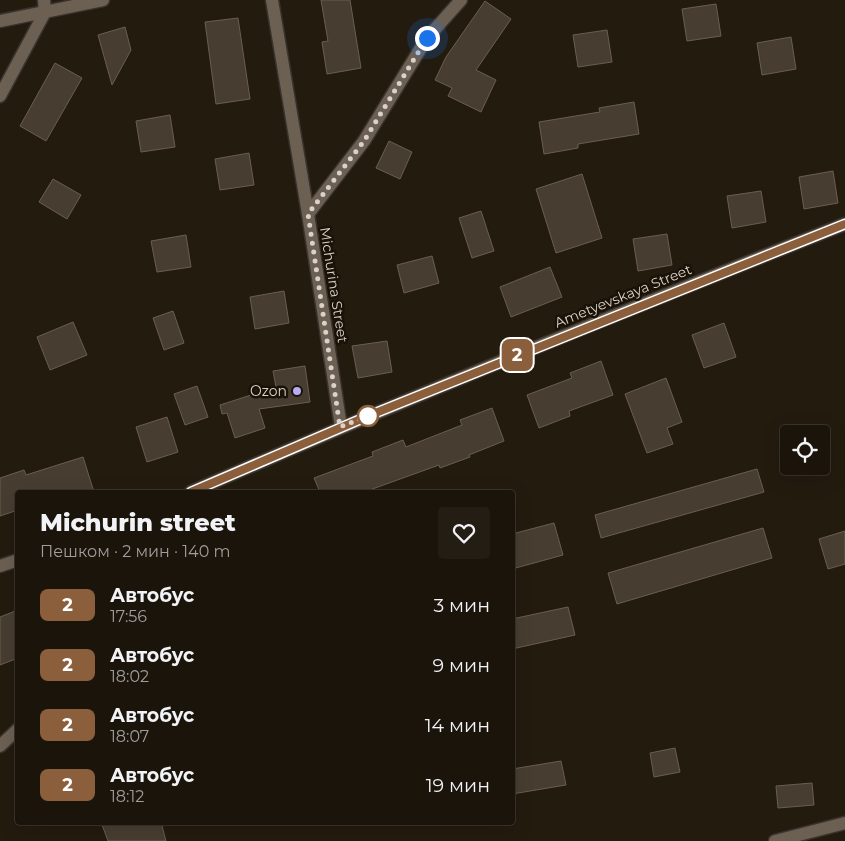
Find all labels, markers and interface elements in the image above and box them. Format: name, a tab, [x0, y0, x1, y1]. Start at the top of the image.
your location	[415, 26, 440, 51]
street label: Michurina Street	[316, 226, 352, 344]
street label: Ametyevskaya Street	[552, 260, 695, 332]
line badge: 2	[501, 339, 533, 371]
text: 2	[512, 344, 522, 366]
place label: Ozon	[250, 382, 287, 400]
marker: Ozon	[291, 385, 303, 397]
unlabelled marker	[357, 405, 379, 427]
map controls	[780, 425, 830, 475]
button: locate	[780, 425, 830, 475]
button: heart	[438, 507, 490, 559]
text: Michurin street	[40, 508, 236, 537]
text: Пешком · 2 мин · 140 m	[40, 542, 230, 561]
text: Автобус	[110, 584, 194, 607]
text: 2	[62, 594, 73, 616]
text: 3 мин	[433, 594, 490, 617]
text: 17:56	[110, 607, 147, 626]
text: Автобус	[110, 644, 194, 667]
text: 2	[62, 654, 73, 676]
text: 9 мин	[433, 654, 490, 677]
text: 18:02	[110, 667, 149, 686]
text: Автобус	[110, 704, 194, 727]
text: 2	[62, 714, 73, 736]
text: 14 мин	[425, 714, 490, 737]
text: 18:07	[110, 727, 149, 746]
text: Автобус	[110, 764, 194, 787]
text: 2	[62, 774, 73, 796]
text: 19 мин	[426, 774, 490, 797]
text: 18:12	[110, 787, 144, 806]

